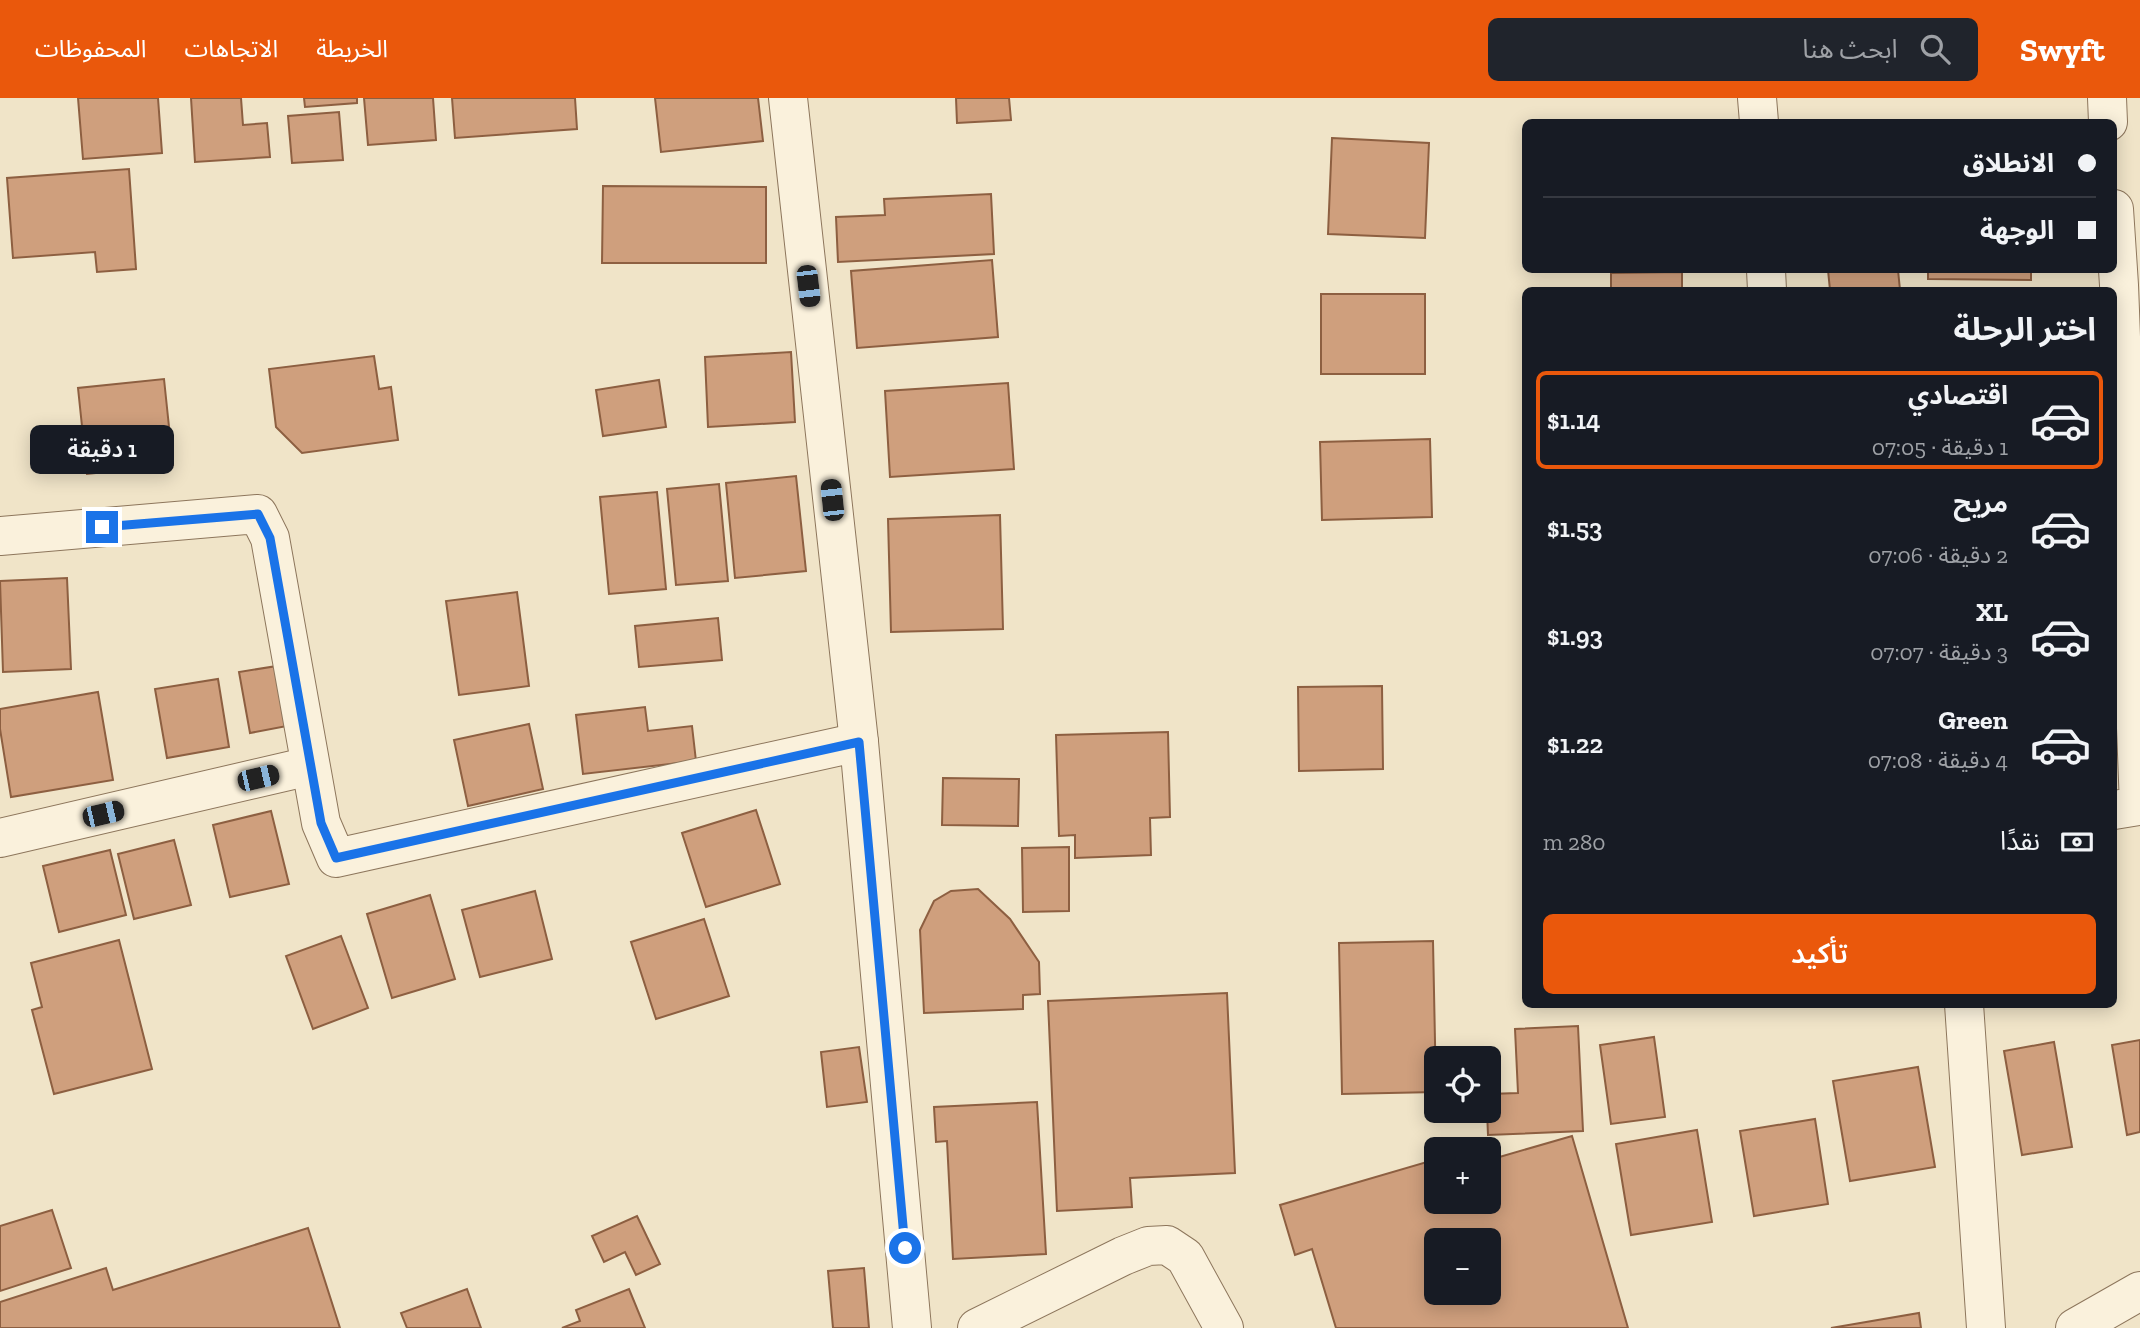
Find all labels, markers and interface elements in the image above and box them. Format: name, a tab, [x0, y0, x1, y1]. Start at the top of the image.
search box	[1488, 18, 1978, 81]
icon: search	[1916, 30, 1954, 68]
text: Swyft	[2020, 30, 2105, 69]
text: ابحث هنا	[1802, 33, 1898, 65]
text: المحفوظات	[35, 34, 146, 63]
text: الاتجاهات	[184, 34, 278, 63]
text: الخريطة	[316, 34, 388, 63]
text: الانطلاق	[1963, 147, 2054, 179]
text: الوجهة	[1980, 214, 2054, 246]
car	[796, 264, 821, 308]
text: اختر الرحلة	[1953, 310, 2096, 348]
text: اقتصادي	[1908, 379, 2008, 411]
icon: car	[2029, 389, 2092, 452]
text: $1.14	[1547, 404, 1600, 436]
callout: 1 دقيقة	[30, 426, 174, 474]
text: 1 دقيقة · 07:05	[1872, 433, 2008, 461]
text: 1 دقيقة	[67, 435, 137, 463]
car	[820, 478, 845, 522]
text: مريح	[1953, 487, 2008, 519]
icon: car	[2029, 497, 2092, 560]
route end	[86, 511, 118, 543]
text: $1.53	[1547, 512, 1603, 544]
text: 2 دقيقة · 07:06	[1868, 541, 2008, 569]
text: XL	[1976, 596, 2008, 628]
icon: car	[2029, 605, 2092, 668]
text: $1.93	[1547, 620, 1603, 652]
text: 3 دقيقة · 07:07	[1870, 638, 2008, 666]
text: Green	[1938, 704, 2008, 736]
icon: car	[2029, 713, 2092, 776]
text: $1.22	[1547, 728, 1603, 760]
text: 4 دقيقة · 07:08	[1868, 746, 2008, 774]
car	[236, 763, 281, 793]
car	[81, 799, 126, 829]
icon: cash	[2058, 823, 2096, 861]
text: نقدًا	[2000, 825, 2040, 857]
text: 280 m	[1543, 828, 1606, 856]
button: تأكيد	[1543, 914, 2096, 994]
map controls	[1424, 1046, 1501, 1305]
button: locate	[1424, 1046, 1501, 1123]
button: +	[1424, 1137, 1501, 1214]
button: −	[1424, 1228, 1501, 1305]
route start	[889, 1232, 921, 1264]

